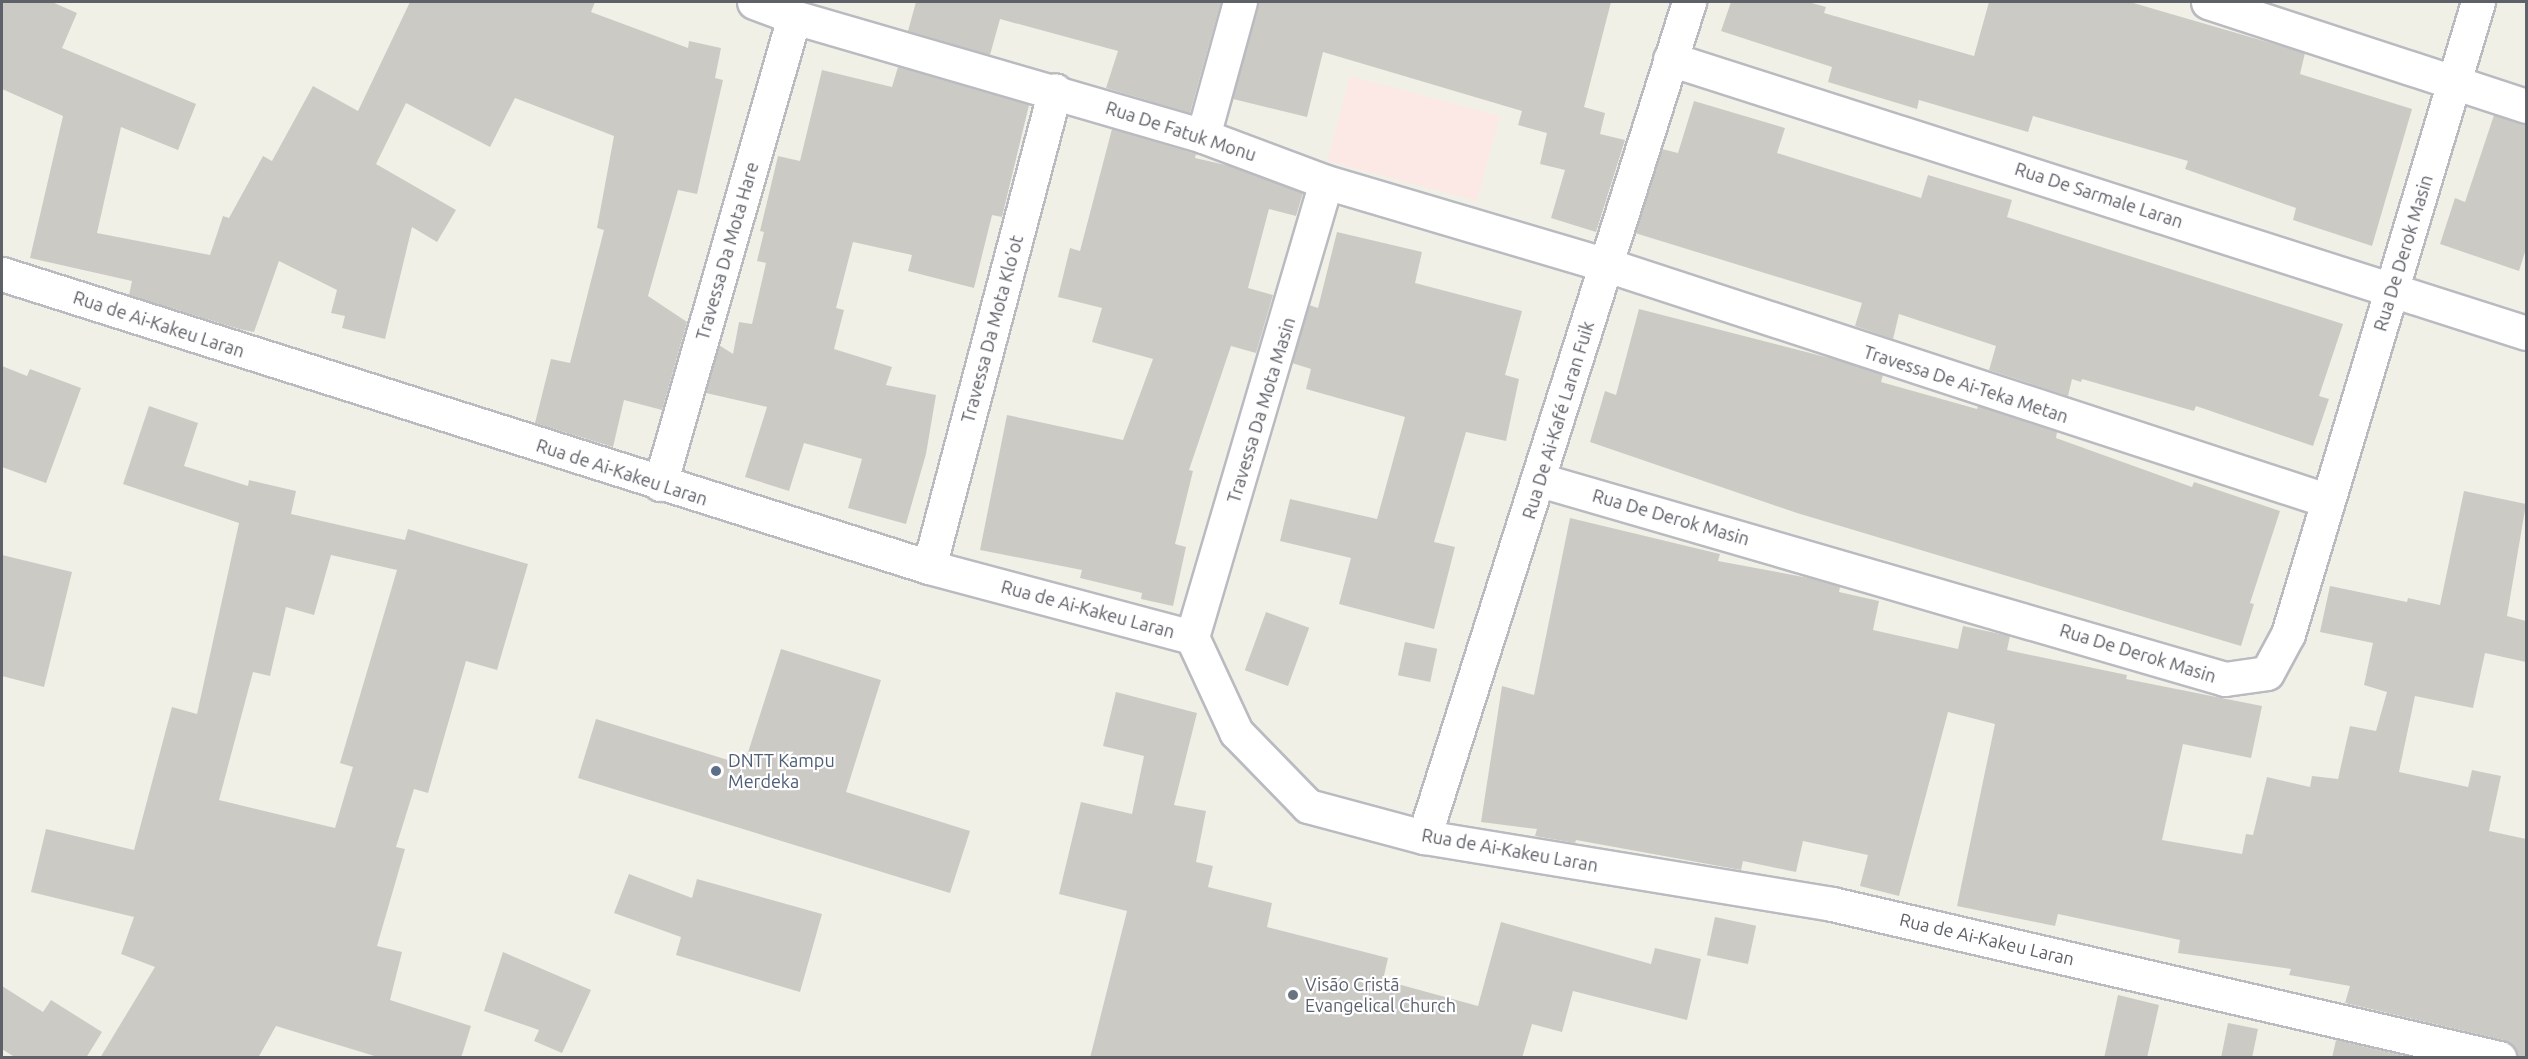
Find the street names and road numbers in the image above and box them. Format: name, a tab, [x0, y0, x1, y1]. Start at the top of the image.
street label: Rua De Fatuk Monu	[1103, 96, 1259, 166]
street label: Rua De Sarmale Laran	[2012, 158, 2186, 232]
street label: Travessa Da Mota Hare	[691, 159, 763, 343]
street label: Rua De Derok Masin	[2369, 172, 2437, 334]
street label: Travessa Da Mota Klo’ot	[957, 233, 1027, 425]
street label: Rua de Ai-Kakeu Laran	[71, 286, 247, 362]
street label: Travessa Da Mota Masin	[1222, 314, 1300, 506]
street label: Rua De Ai-Kafé Laran Fuik	[1518, 318, 1598, 522]
street label: Travessa De Ai-Teka Metan	[1861, 341, 2071, 427]
street label: Rua de Ai-Kakeu Laran	[534, 434, 710, 510]
street label: Rua De Derok Masin	[1590, 484, 1752, 550]
street label: Rua de Ai-Kakeu Laran	[999, 575, 1177, 643]
street label: Rua De Derok Masin	[2057, 619, 2219, 687]
street label: Rua de Ai-Kakeu Laran	[1420, 824, 1600, 876]
street label: Rua de Ai-Kakeu Laran	[1897, 908, 2077, 970]

